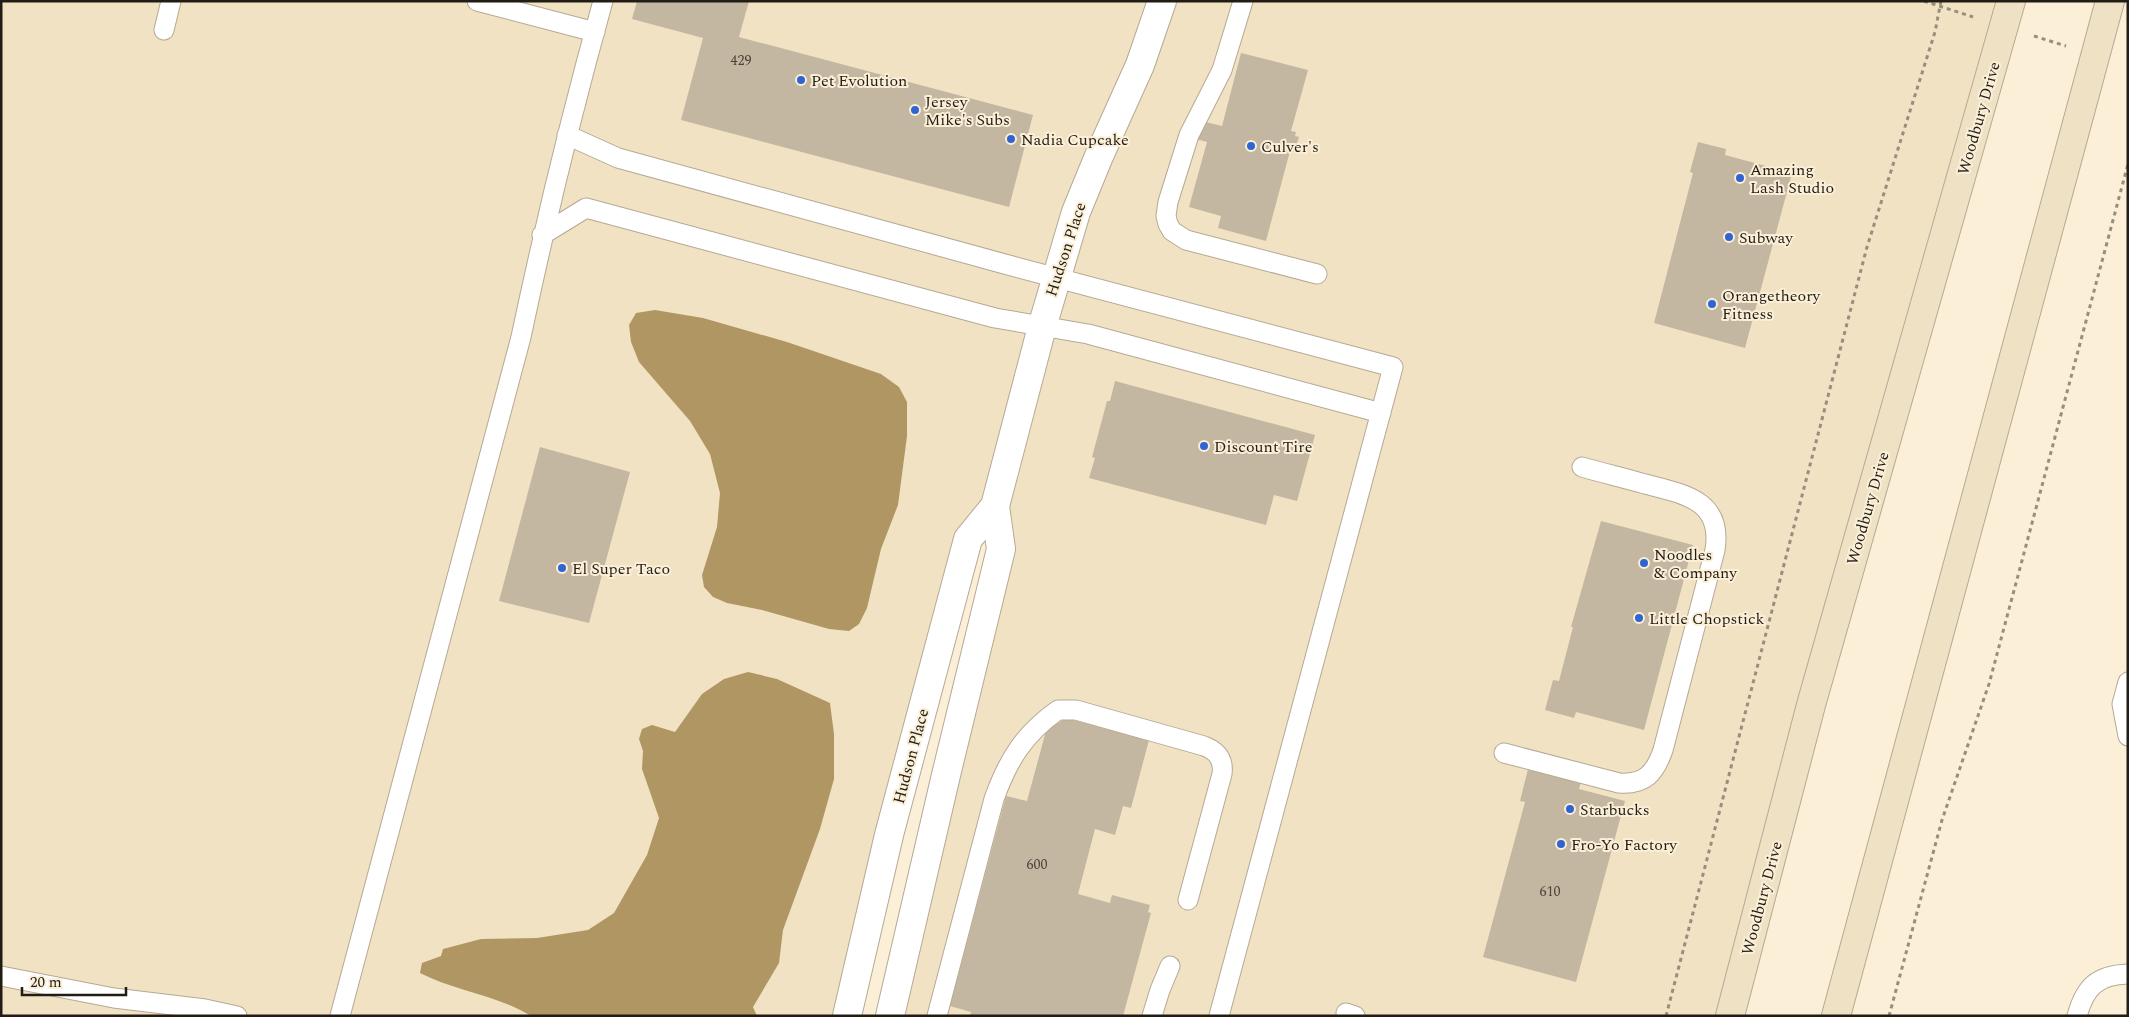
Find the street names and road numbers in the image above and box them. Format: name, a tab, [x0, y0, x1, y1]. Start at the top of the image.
street label: Woodbury Drive	[1951, 59, 2007, 178]
street label: Hudson Place	[1039, 199, 1092, 300]
street label: Woodbury Drive	[1840, 449, 1896, 568]
street label: Hudson Place	[887, 706, 935, 807]
street label: Woodbury Drive	[1735, 839, 1789, 958]

